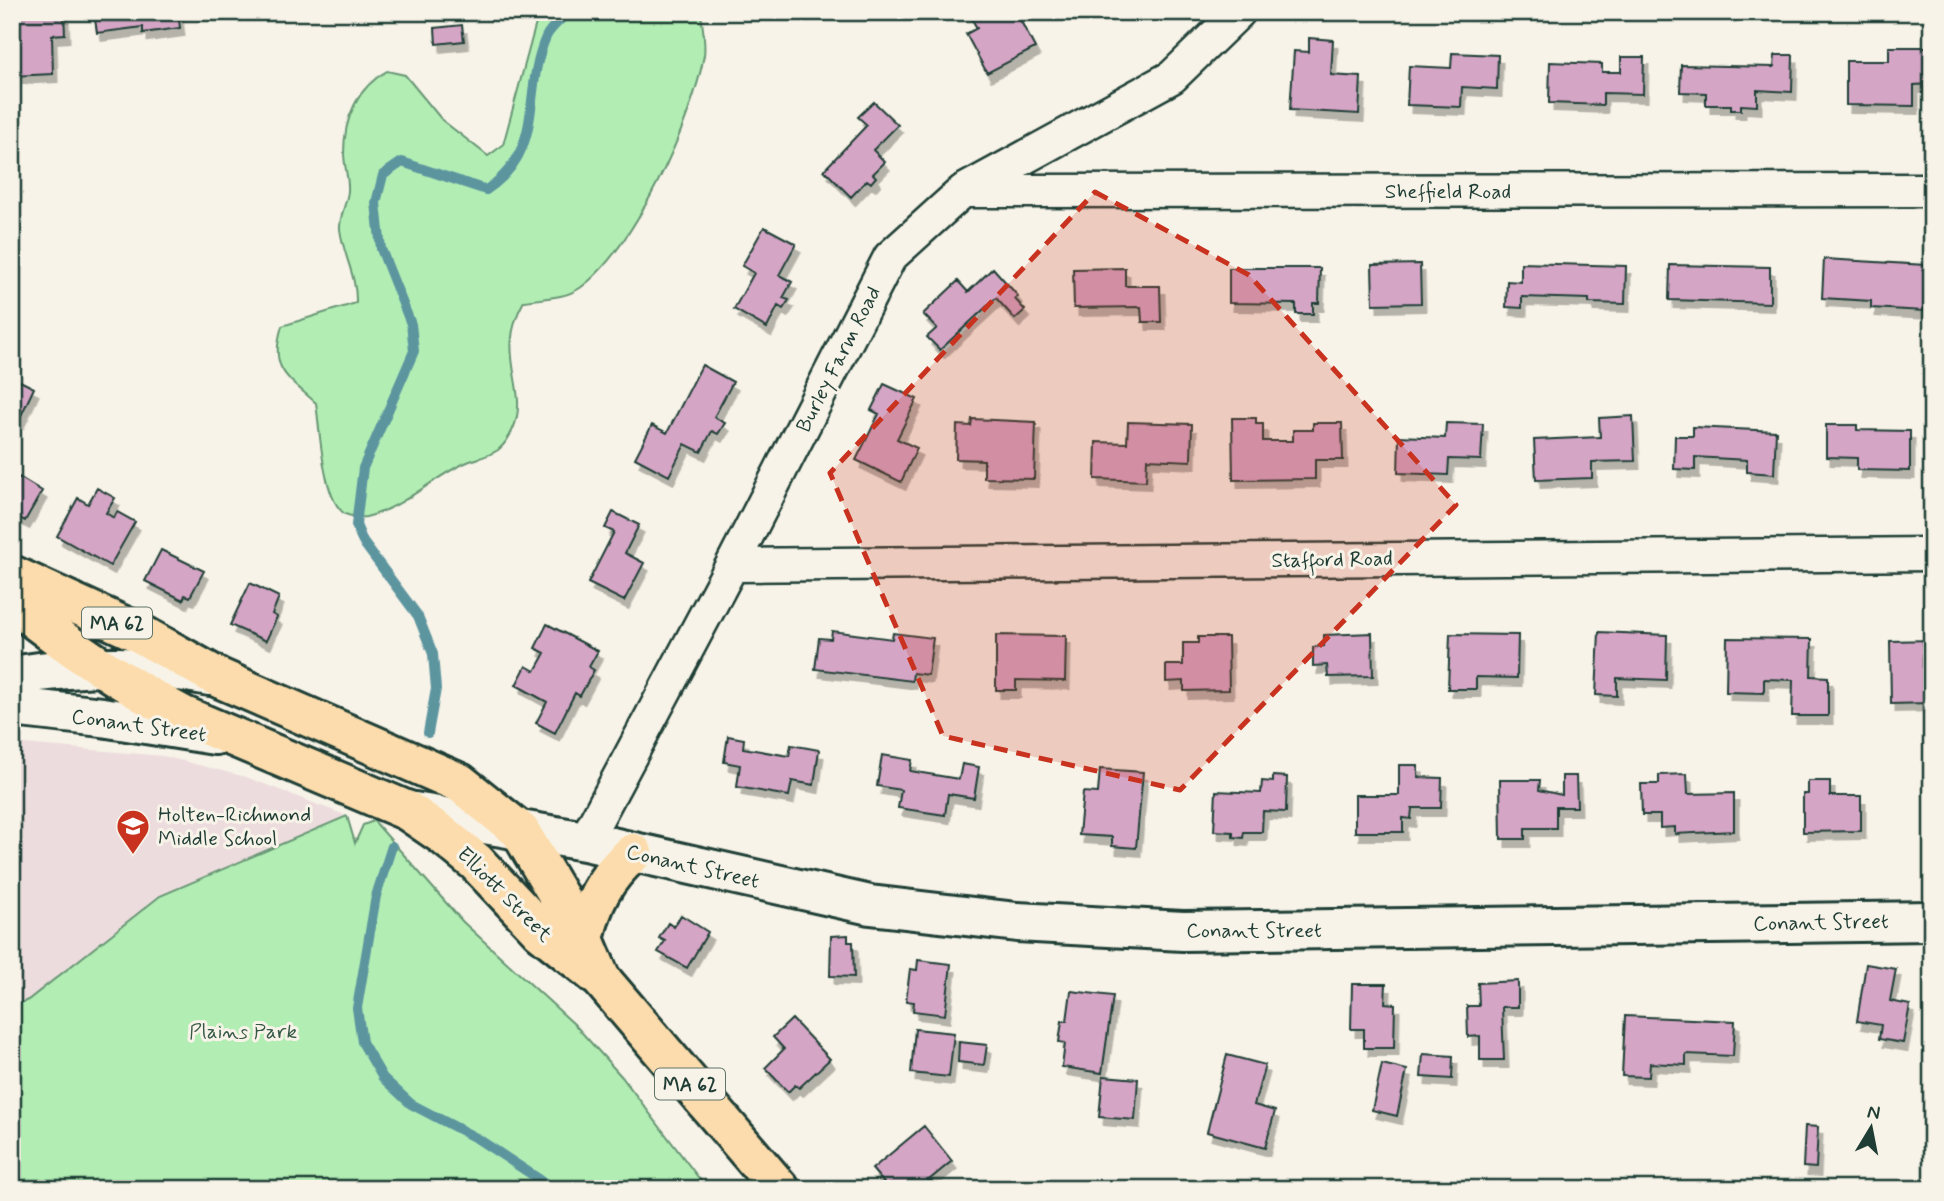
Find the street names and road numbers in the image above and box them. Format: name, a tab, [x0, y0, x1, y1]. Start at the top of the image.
street label: Sheffield Road	[1385, 178, 1511, 206]
street label: Burley Farm Road	[790, 282, 888, 437]
street label: Stafford Road	[1271, 545, 1393, 577]
road number: MA 62	[82, 608, 152, 638]
street label: Conant Street	[70, 703, 208, 749]
street label: Conant Street	[624, 838, 762, 896]
street label: Elliott Street	[450, 841, 559, 949]
street label: Conant Street	[1753, 908, 1889, 938]
street label: Conant Street	[1186, 917, 1322, 945]
road number: MA 62	[655, 1068, 725, 1100]

